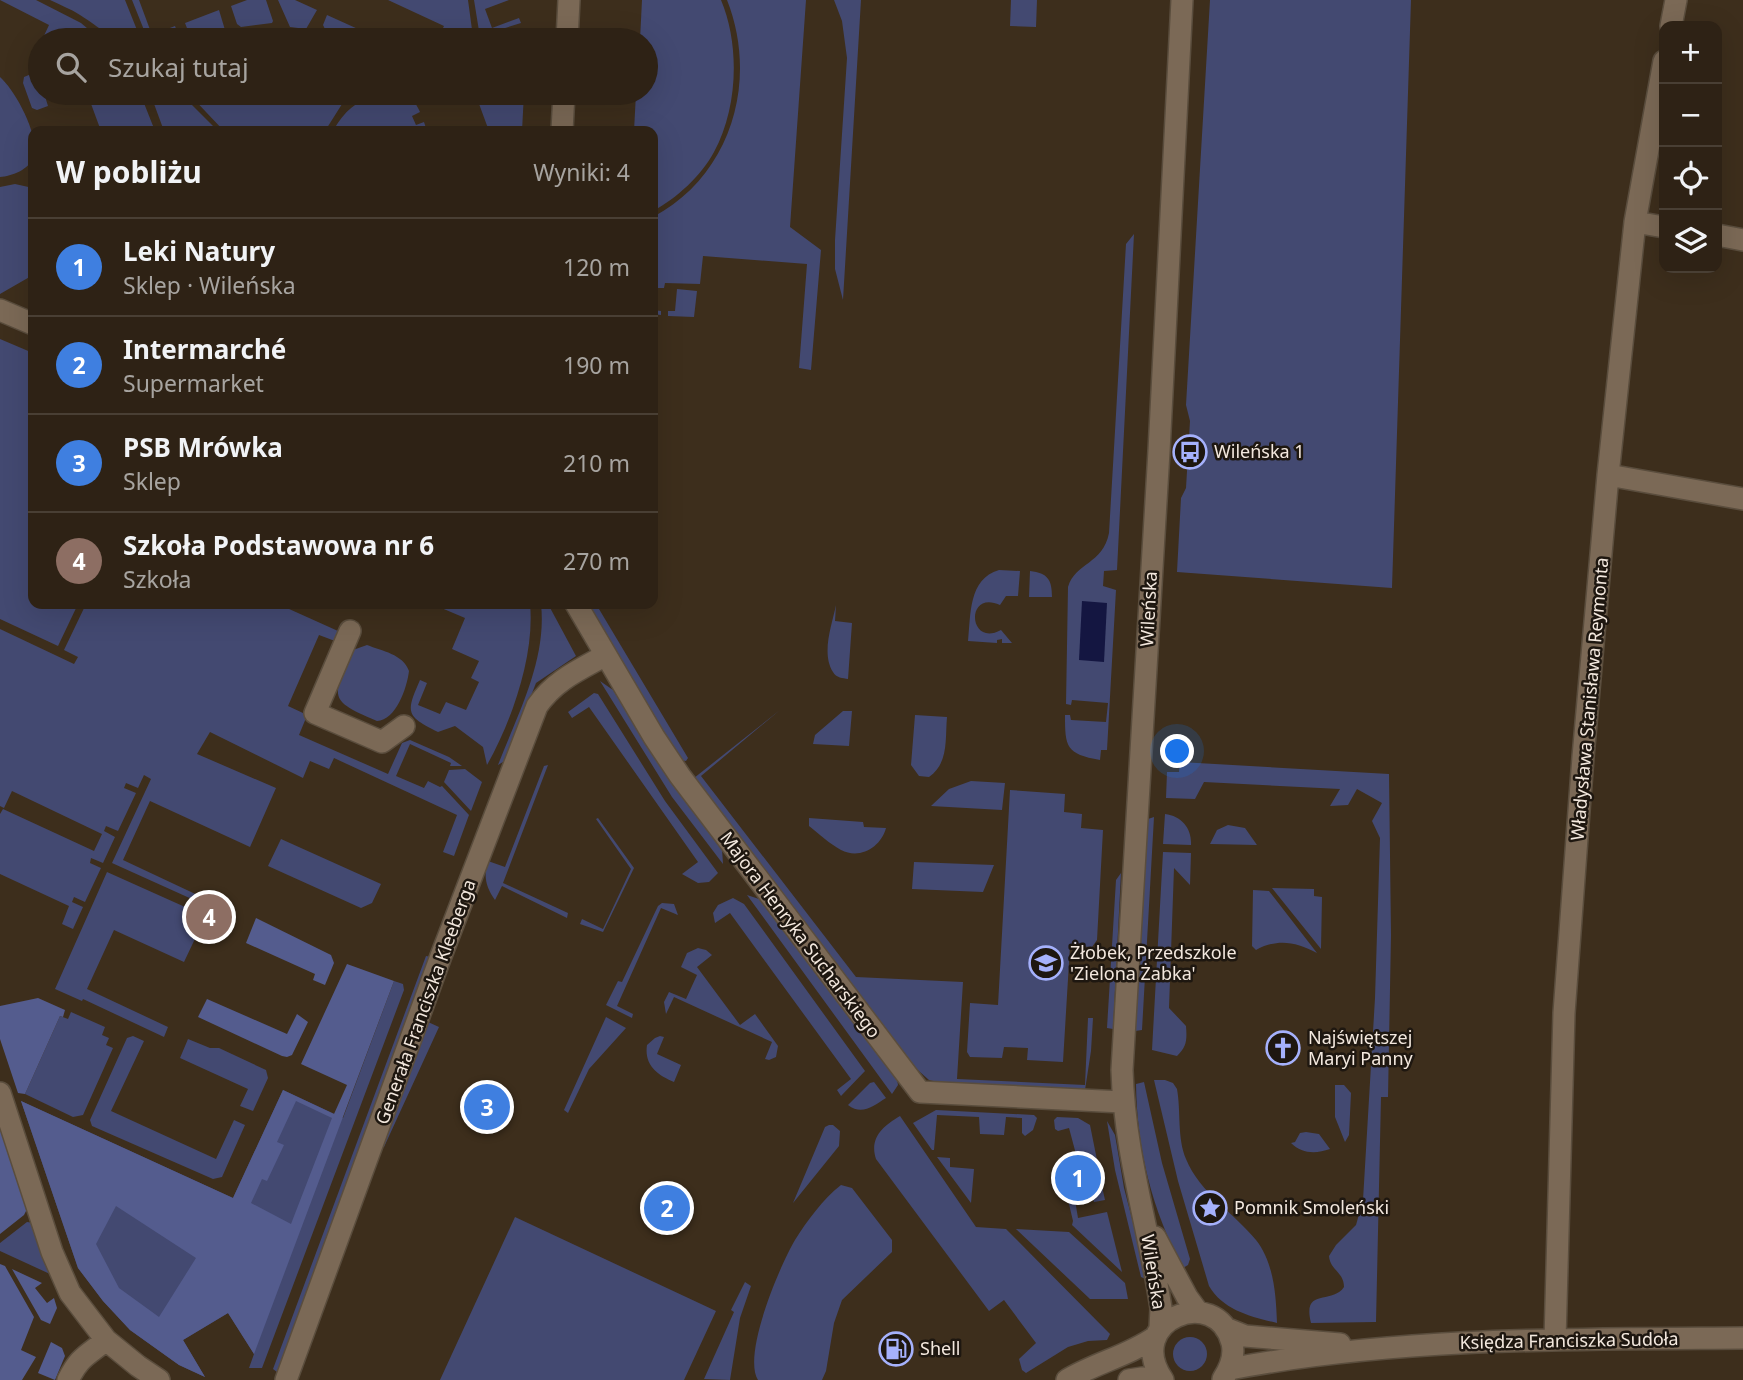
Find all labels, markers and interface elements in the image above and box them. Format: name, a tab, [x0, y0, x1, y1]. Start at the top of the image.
map controls	[1659, 21, 1722, 273]
button: +	[1659, 21, 1722, 84]
search box	[28, 28, 658, 105]
icon: search	[52, 48, 90, 86]
text: Szukaj tutaj	[108, 49, 249, 85]
button: −	[1659, 84, 1722, 147]
button: locate	[1659, 147, 1722, 210]
text: W pobliżu	[56, 151, 202, 192]
text: Wyniki: 4	[533, 156, 630, 188]
button: layers	[1659, 210, 1722, 273]
text: Leki Natury	[123, 233, 275, 269]
text: 1	[72, 251, 86, 283]
text: 120 m	[563, 251, 630, 283]
text: Sklep · Wileńska	[123, 269, 296, 301]
text: Intermarché	[123, 331, 286, 367]
text: 2	[72, 349, 86, 381]
text: 190 m	[563, 349, 630, 381]
text: Supermarket	[123, 367, 264, 399]
text: PSB Mrówka	[123, 429, 283, 465]
bus stop icon: Wileńska 1	[1171, 433, 1209, 471]
place label: Wileńska 1	[1214, 439, 1305, 463]
text: 3	[72, 447, 86, 479]
text: 210 m	[563, 447, 630, 479]
text: Sklep	[123, 465, 181, 497]
text: Szkoła Podstawowa nr 6	[123, 527, 434, 563]
text: 4	[72, 545, 86, 577]
text: 270 m	[563, 545, 630, 577]
street label: Władysława Stanisława Reymonta	[1565, 556, 1613, 842]
text: Szkoła	[123, 563, 191, 595]
street label: Wileńska	[1134, 571, 1162, 647]
your location	[1160, 734, 1194, 768]
street label: Majora Henryka Sucharskiego	[715, 826, 886, 1043]
street label: Generała Franciszka Kleeberga	[369, 876, 481, 1128]
pin: 4	[186, 891, 232, 943]
place label: Żłobek, Przedszkole 'Zielona Żabka'	[1070, 940, 1237, 985]
school or university icon: Żłobek, Przedszkole 'Zielona Żabka'	[1027, 944, 1065, 982]
place label: Najświętszej Maryi Panny	[1308, 1025, 1414, 1070]
church icon: Najświętszej Maryi Panny	[1264, 1029, 1302, 1067]
pin: 3	[464, 1081, 510, 1133]
pin: 1	[1055, 1152, 1101, 1204]
pin: 2	[644, 1182, 690, 1234]
place icon: Pomnik Smoleński	[1191, 1189, 1229, 1227]
place label: Pomnik Smoleński	[1234, 1195, 1389, 1219]
street label: Wileńska	[1136, 1233, 1172, 1311]
street label: Księdza Franciszka Sudoła	[1459, 1326, 1679, 1354]
fuel station icon: Shell	[877, 1330, 915, 1368]
place label: Shell	[920, 1336, 960, 1360]

